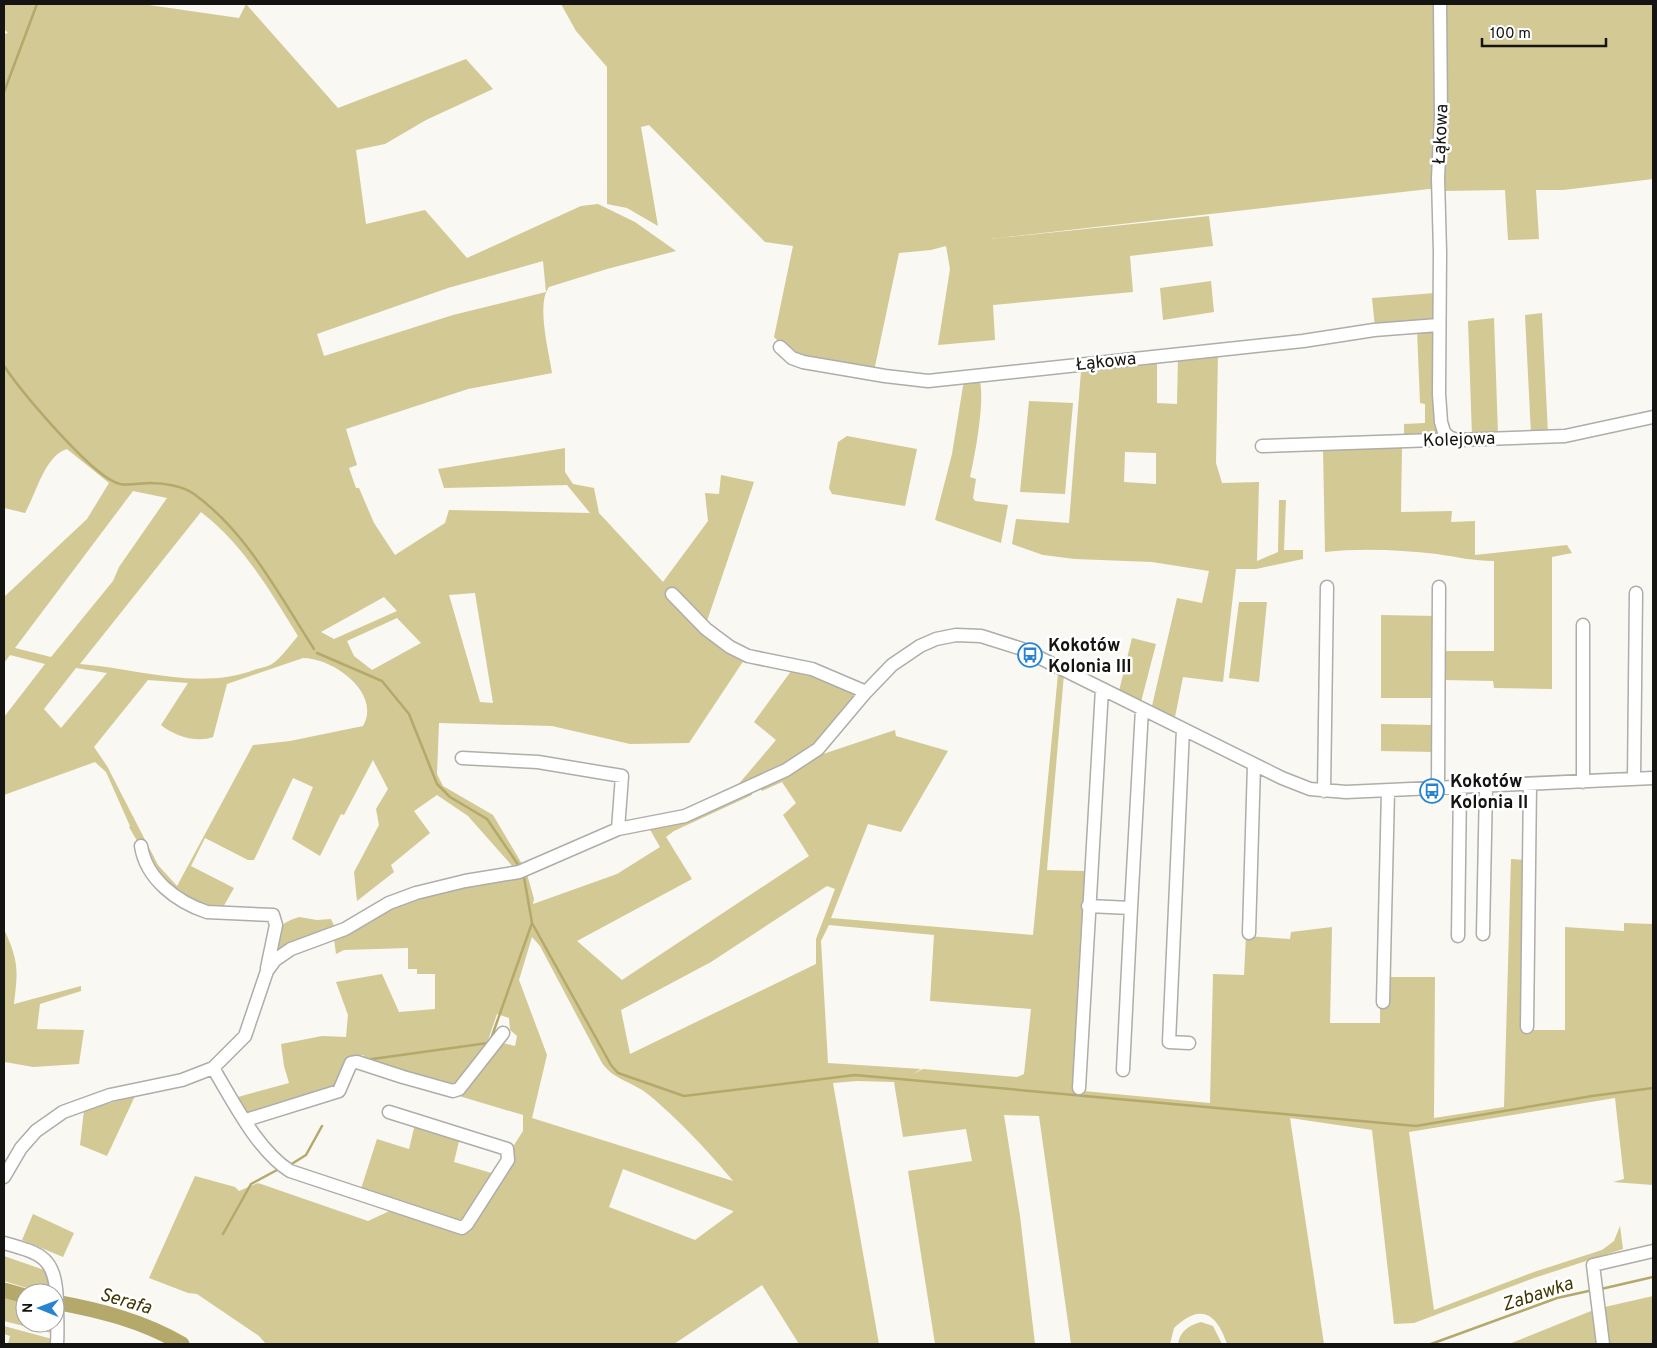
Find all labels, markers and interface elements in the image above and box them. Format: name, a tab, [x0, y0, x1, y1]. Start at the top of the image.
scale bar	[1482, 15, 1606, 47]
text: 100 m	[1490, 25, 1531, 44]
street label: Łąkowa	[1428, 103, 1455, 165]
street label: Łąkowa	[1075, 348, 1137, 377]
street label: Kolejowa	[1422, 428, 1496, 453]
place label: Kokotów Kolonia III	[1048, 635, 1132, 679]
bus stop icon: Kokotów Kolonia III	[1017, 642, 1043, 668]
place label: Kokotów Kolonia II	[1450, 771, 1528, 815]
bus stop icon: Kokotów Kolonia II	[1419, 778, 1445, 804]
water label: Zabawka	[1499, 1272, 1576, 1318]
north arrow	[15, 1283, 65, 1333]
water label: Serafa	[97, 1283, 154, 1321]
text: N	[20, 1303, 37, 1313]

